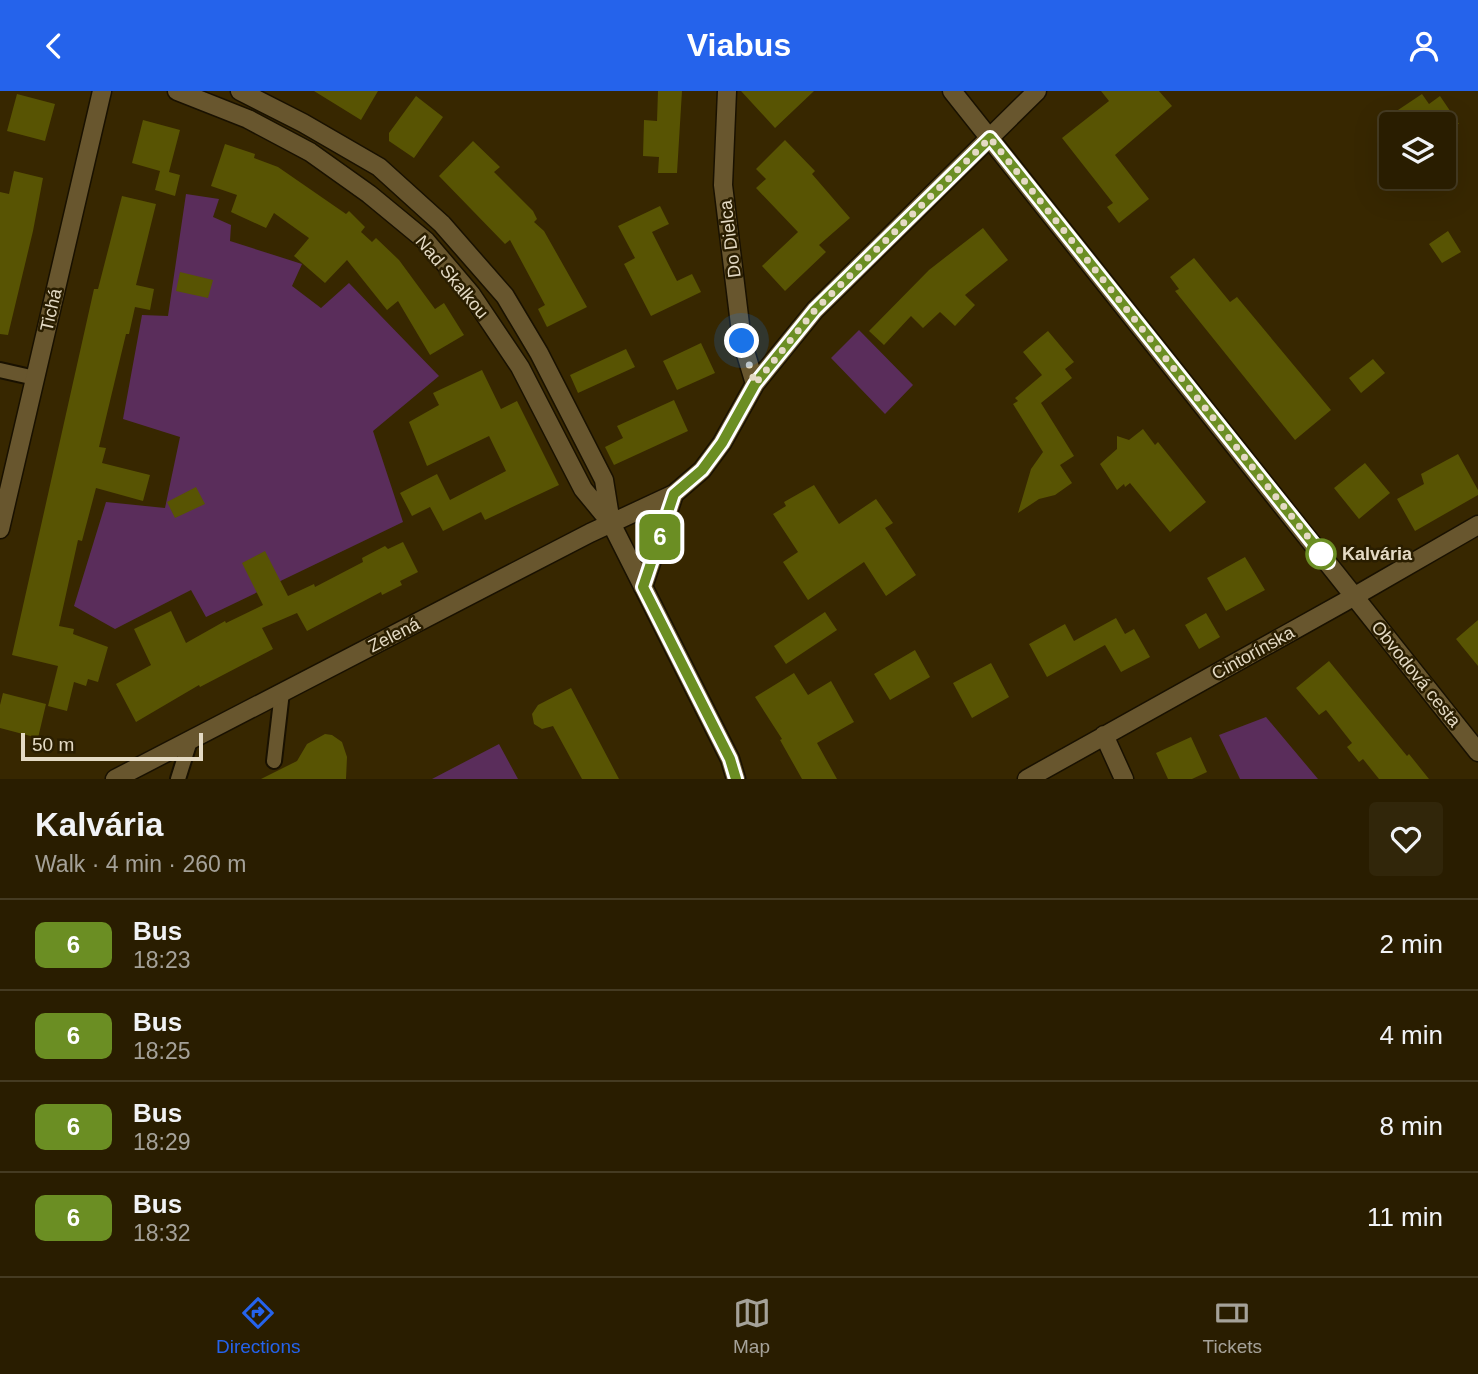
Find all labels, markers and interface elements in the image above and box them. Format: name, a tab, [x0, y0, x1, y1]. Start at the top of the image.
icon: back	[35, 27, 73, 65]
text: Viabus	[687, 27, 791, 63]
icon: person	[1405, 27, 1443, 65]
map controls	[1379, 112, 1456, 189]
button: layers	[1379, 112, 1456, 189]
street label: Do Dielca	[715, 198, 745, 279]
street label: Nad Skalkou	[412, 231, 492, 323]
street label: Tichá	[36, 286, 66, 333]
your location	[724, 323, 759, 358]
line badge: 6	[637, 514, 683, 560]
text: 6	[653, 523, 667, 550]
marker: Kalvária	[1306, 539, 1336, 569]
place label: Kalvária	[1342, 544, 1413, 564]
street label: Zelená	[365, 613, 424, 656]
street label: Obvodová cesta	[1367, 617, 1465, 732]
street label: Cintorínska	[1208, 622, 1299, 684]
scale bar	[21, 730, 203, 762]
text: 50 m	[32, 734, 74, 755]
button: heart	[1369, 802, 1443, 876]
text: Kalvária	[35, 806, 163, 843]
text: Walk · 4 min · 260 m	[35, 851, 246, 877]
text: Bus	[133, 916, 182, 946]
text: 2 min	[1379, 929, 1443, 959]
text: 6	[67, 931, 80, 958]
text: 18:23	[133, 947, 191, 973]
text: Bus	[133, 1007, 182, 1037]
text: 4 min	[1379, 1020, 1443, 1050]
text: 6	[67, 1022, 80, 1049]
text: 18:25	[133, 1038, 191, 1064]
text: Bus	[133, 1098, 182, 1128]
text: 8 min	[1379, 1111, 1443, 1141]
text: 6	[67, 1113, 80, 1140]
text: 18:29	[133, 1129, 191, 1155]
text: Bus	[133, 1189, 182, 1219]
text: 11 min	[1367, 1202, 1443, 1232]
text: 6	[67, 1204, 80, 1231]
text: 18:32	[133, 1220, 191, 1246]
tab: Directions	[216, 1294, 300, 1358]
tab: Map	[733, 1294, 771, 1358]
tab: Tickets	[1203, 1294, 1262, 1358]

